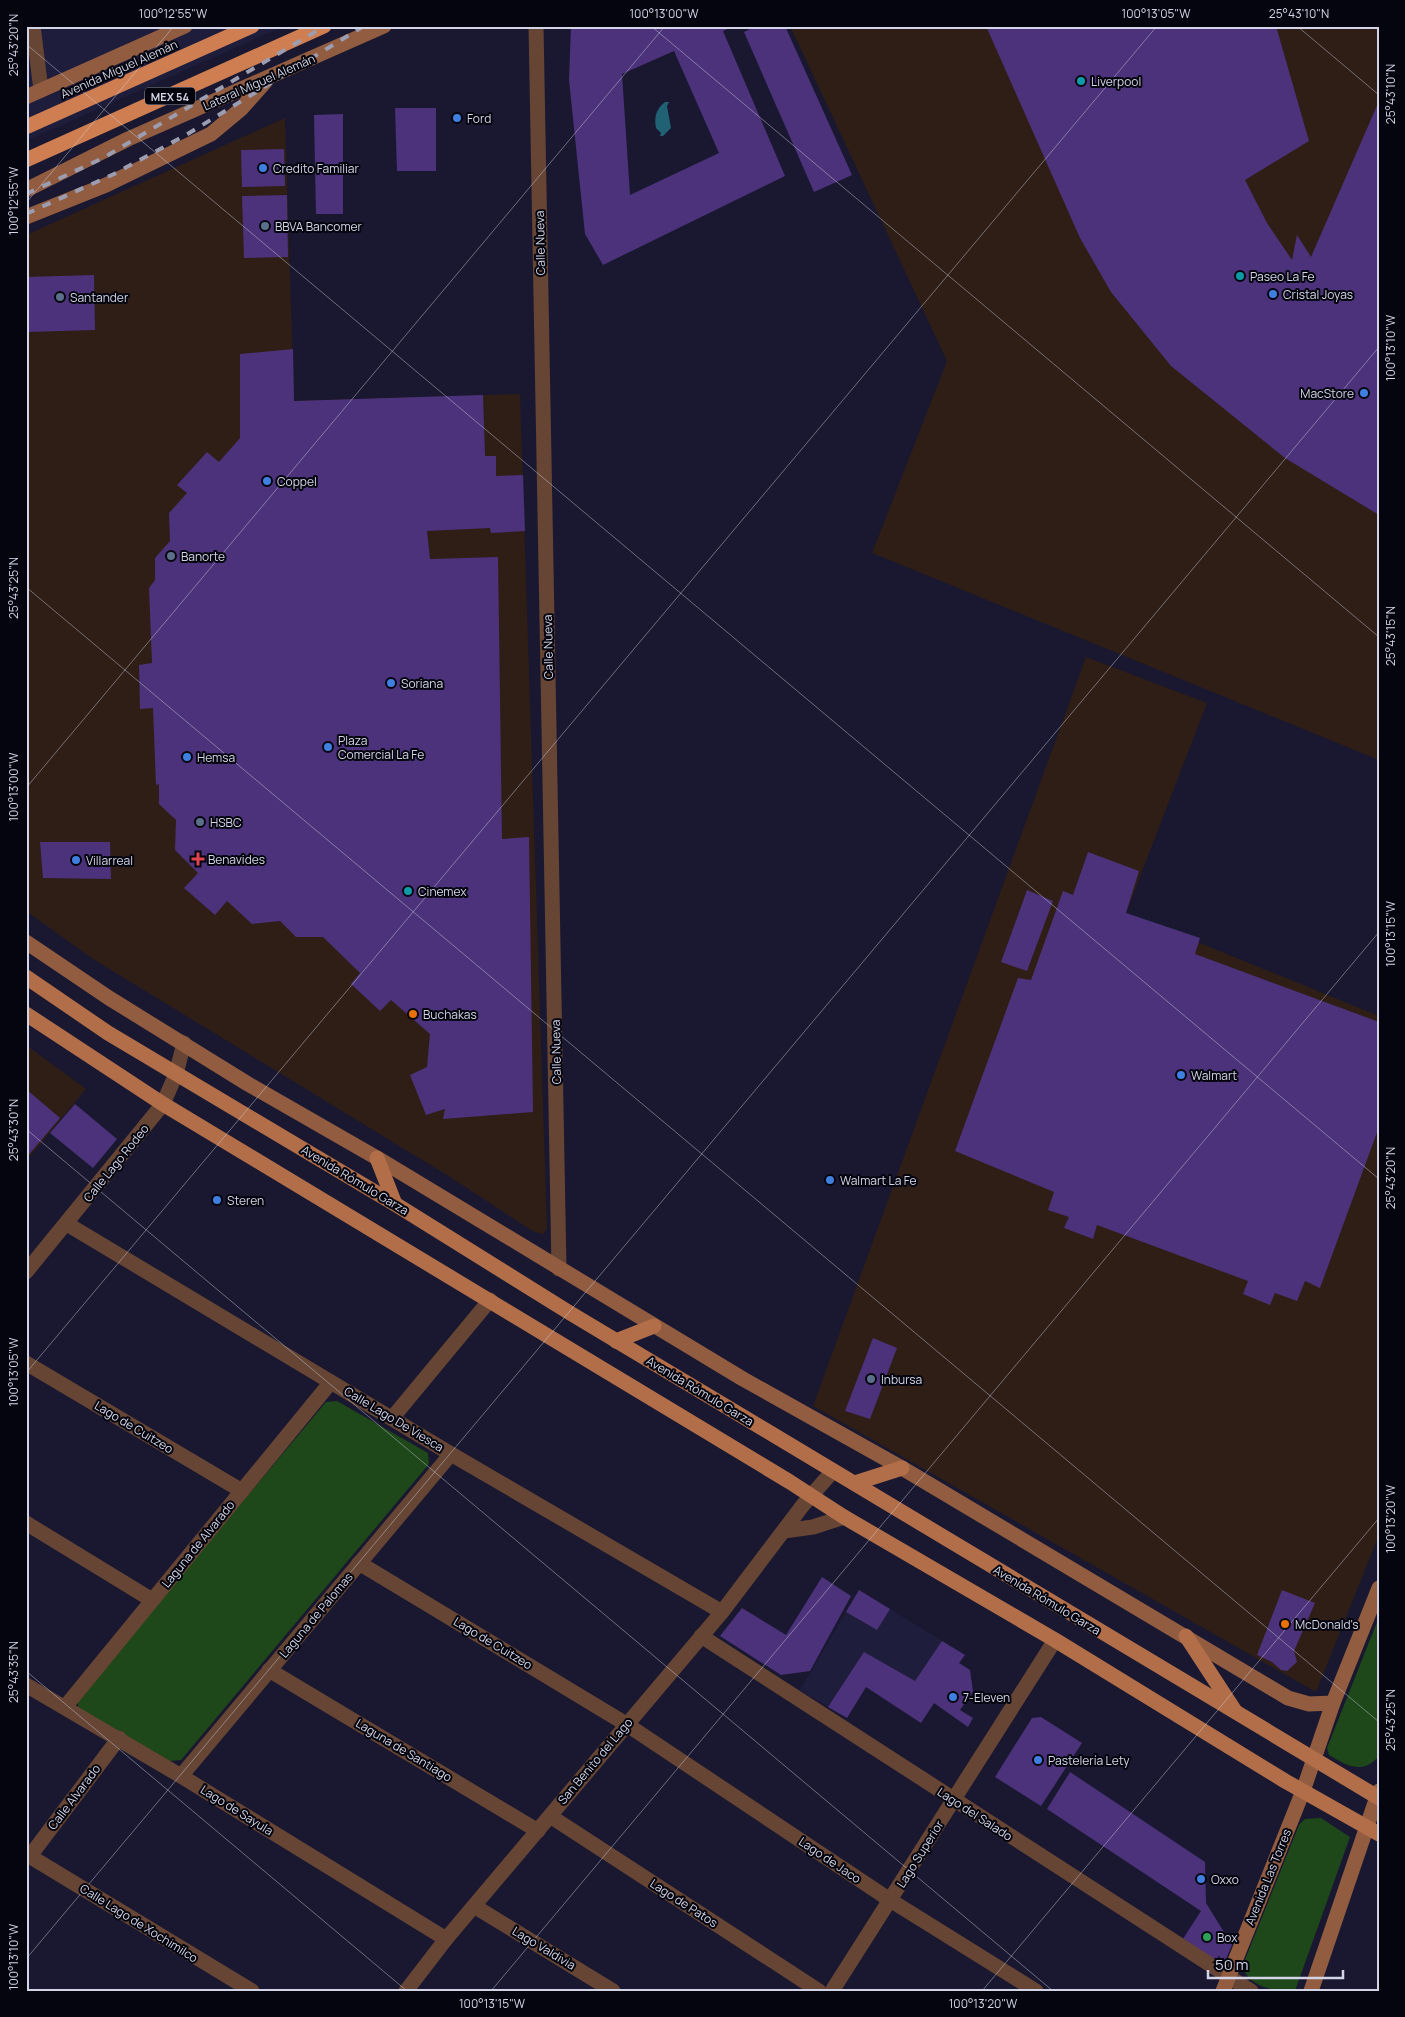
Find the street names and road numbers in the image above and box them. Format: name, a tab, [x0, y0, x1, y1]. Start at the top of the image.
street label: Avenida Miguel Alemán	[58, 36, 180, 102]
street label: Lateral Miguel Alemán	[200, 50, 318, 114]
road number: MEX 54	[145, 88, 195, 104]
street label: Calle Nueva	[531, 210, 549, 276]
street label: Calle Nueva	[539, 614, 557, 680]
street label: Calle Nueva	[547, 1019, 565, 1085]
street label: Calle Lago Rodeo	[79, 1121, 153, 1205]
street label: Avenida Rómulo Garza	[298, 1141, 412, 1219]
street label: Avenida Rómulo Garza	[643, 1352, 757, 1430]
street label: Calle Lago De Viesca	[341, 1382, 447, 1456]
street label: Lago de Cuitzeo	[91, 1397, 177, 1457]
street label: Laguna de Alvarado	[158, 1497, 238, 1591]
street label: Avenida Rómulo Garza	[990, 1561, 1104, 1639]
street label: Laguna de Palomas	[275, 1569, 357, 1661]
street label: Lago de Cuitzeo	[450, 1613, 536, 1673]
street label: San Benito del Lago	[554, 1714, 636, 1808]
street label: Laguna de Santiago	[353, 1715, 455, 1785]
street label: Calle Alvarado	[44, 1761, 104, 1833]
street label: Lago de Sayula	[197, 1781, 277, 1839]
street label: Lago del Salado	[934, 1783, 1016, 1845]
street label: Lago Superior	[892, 1816, 948, 1891]
street label: Avenida Las Torres	[1241, 1826, 1295, 1928]
street label: Lago de Jaco	[796, 1833, 864, 1887]
street label: Lago de Patos	[647, 1875, 721, 1931]
street label: Calle Lago de Xochimilco	[77, 1880, 201, 1966]
street label: Lago Valdivia	[509, 1922, 579, 1974]

